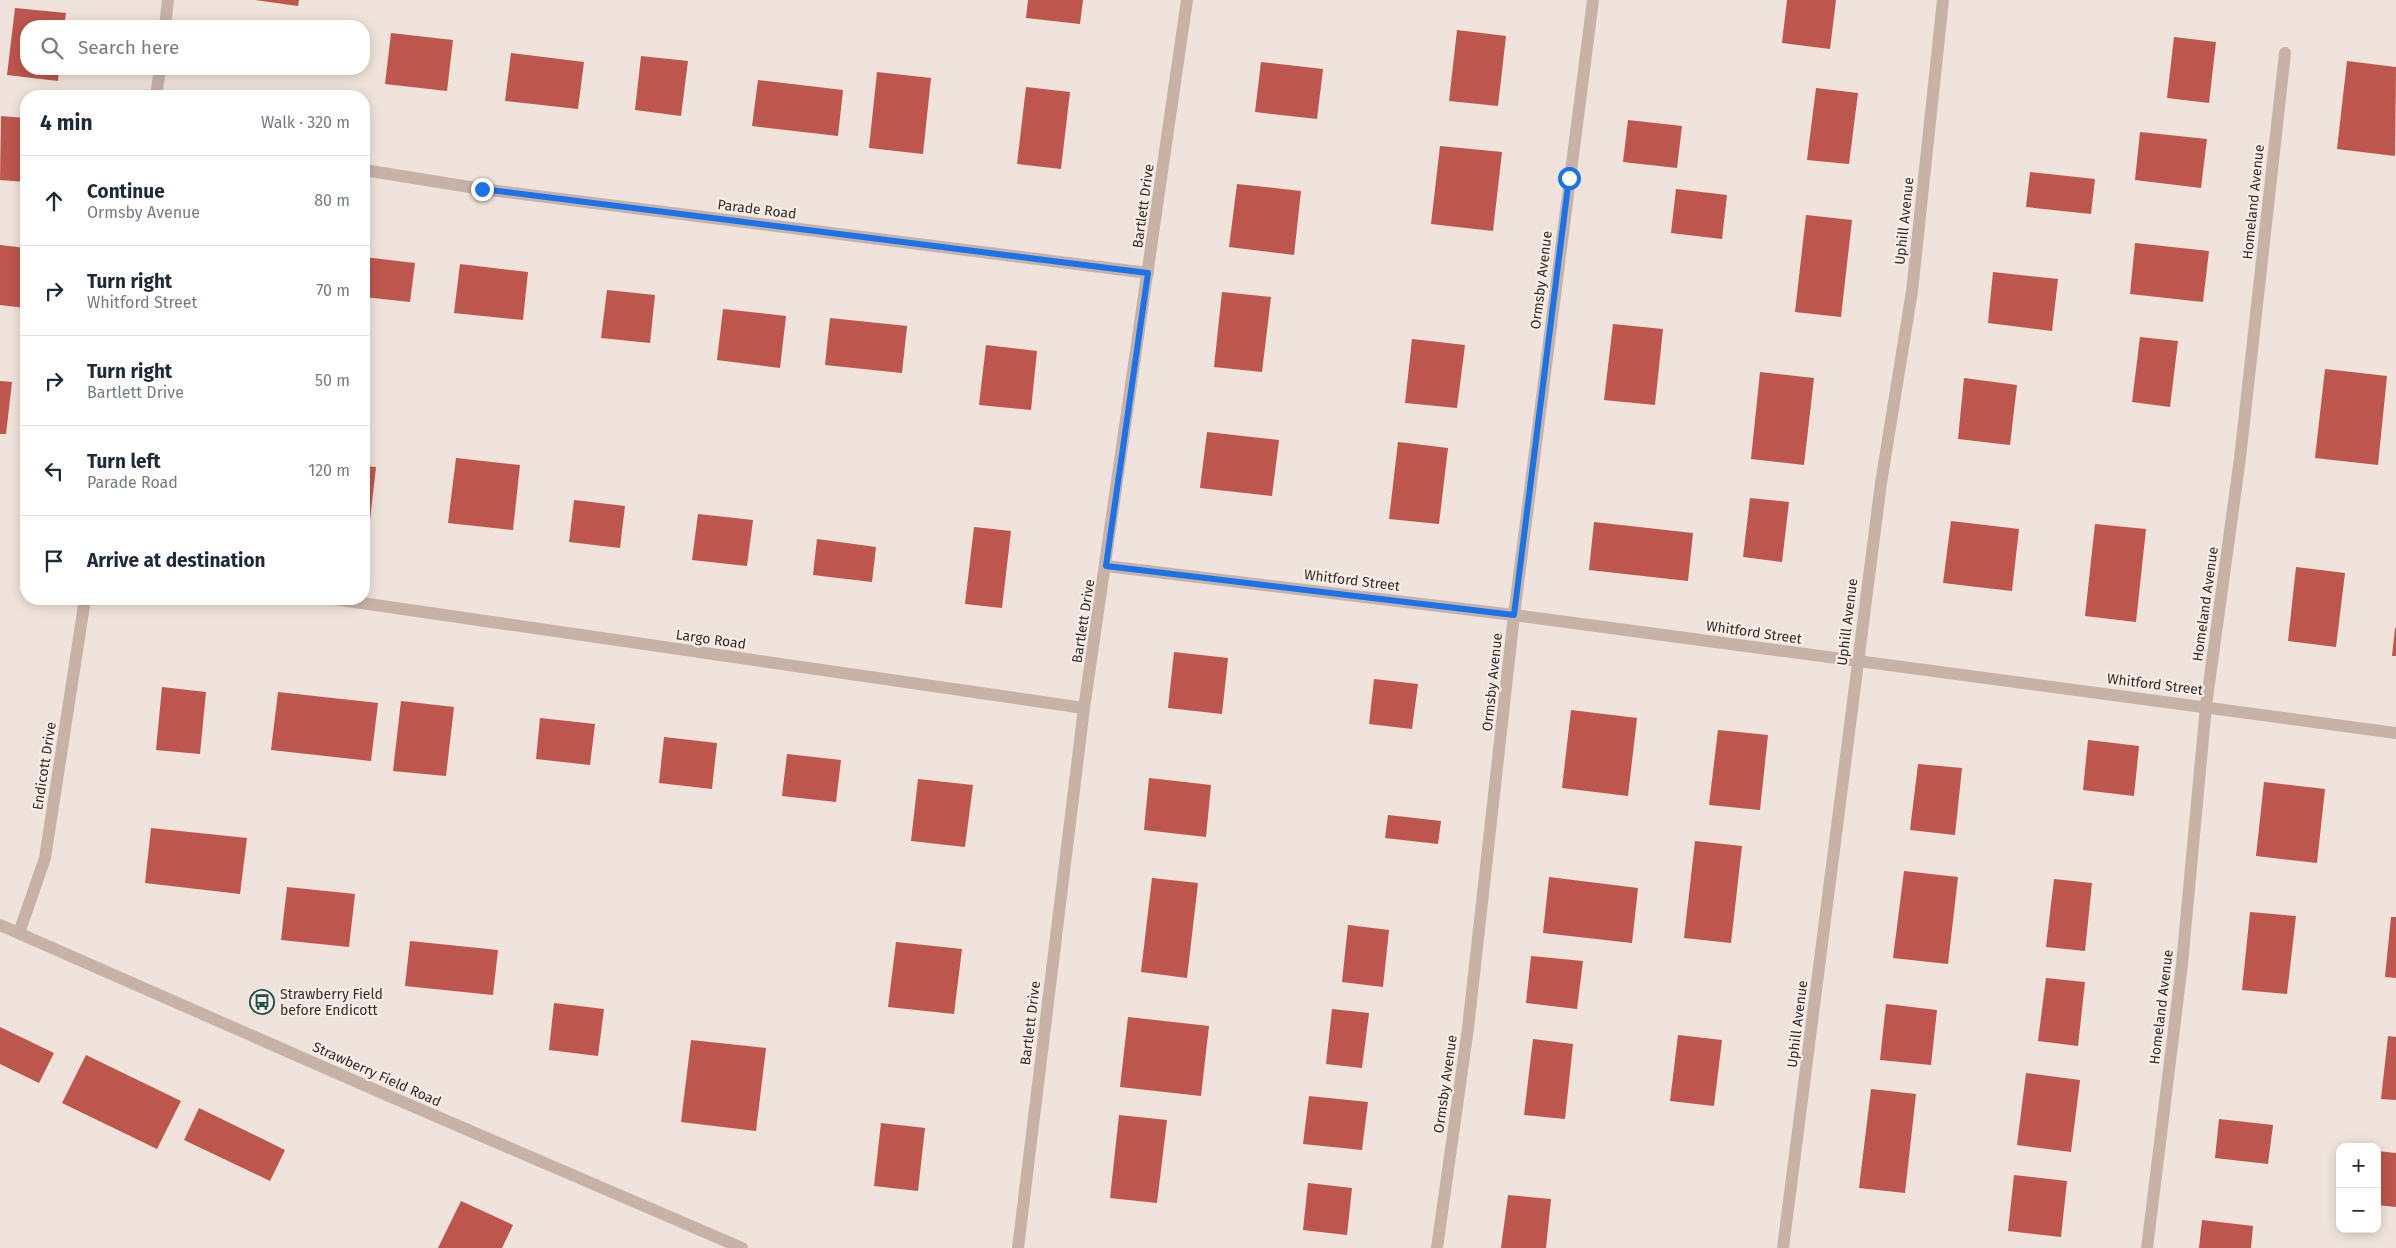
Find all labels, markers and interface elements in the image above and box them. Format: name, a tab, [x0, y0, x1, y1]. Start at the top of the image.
search box	[20, 20, 370, 75]
icon: search	[38, 34, 66, 62]
text: Search here	[78, 36, 179, 59]
text: 4 min	[40, 110, 93, 136]
text: Walk · 320 m	[261, 113, 350, 132]
street label: Homeland Avenue	[2239, 144, 2268, 260]
street label: Bartlett Drive	[1129, 163, 1158, 249]
route start	[1558, 167, 1581, 190]
street label: Uphill Avenue	[1891, 176, 1918, 266]
route end	[471, 178, 494, 201]
text: Continue	[87, 180, 165, 203]
icon: ahead	[40, 187, 68, 215]
text: 80 m	[314, 191, 350, 210]
street label: Parade Road	[716, 196, 797, 223]
text: Ormsby Avenue	[87, 203, 200, 222]
street label: Ormsby Avenue	[1527, 230, 1556, 330]
text: Turn right	[87, 270, 172, 293]
icon: right	[40, 277, 68, 305]
text: 70 m	[316, 281, 350, 300]
text: Whitford Street	[87, 293, 197, 312]
text: Turn right	[87, 360, 172, 383]
icon: right	[40, 367, 68, 395]
text: 50 m	[315, 371, 350, 390]
text: Bartlett Drive	[87, 383, 184, 402]
text: Turn left	[87, 450, 161, 473]
icon: left	[40, 457, 68, 485]
text: 120 m	[308, 461, 350, 480]
text: Parade Road	[87, 473, 178, 492]
street label: Homeland Avenue	[2189, 546, 2222, 663]
icon: arrive	[40, 547, 68, 575]
text: Arrive at destination	[87, 549, 266, 572]
street label: Whitford Street	[1303, 566, 1402, 595]
street label: Uphill Avenue	[1834, 577, 1861, 667]
street label: Bartlett Drive	[1068, 578, 1099, 664]
street label: Whitford Street	[1705, 617, 1804, 648]
street label: Largo Road	[675, 626, 747, 653]
street label: Ormsby Avenue	[1479, 632, 1506, 732]
street label: Whitford Street	[2106, 670, 2205, 699]
street label: Endicott Drive	[29, 721, 60, 811]
street label: Homeland Avenue	[2146, 949, 2177, 1066]
street label: Uphill Avenue	[1784, 979, 1811, 1069]
street label: Bartlett Drive	[1017, 980, 1044, 1066]
place label: Strawberry Field before Endicott	[280, 986, 383, 1019]
bus stop icon: Strawberry Field before Endicott	[249, 989, 275, 1015]
street label: Ormsby Avenue	[1430, 1034, 1461, 1134]
street label: Strawberry Field Road	[310, 1038, 444, 1110]
map controls	[2336, 1143, 2381, 1233]
button: +	[2336, 1143, 2381, 1188]
button: −	[2336, 1188, 2381, 1233]

